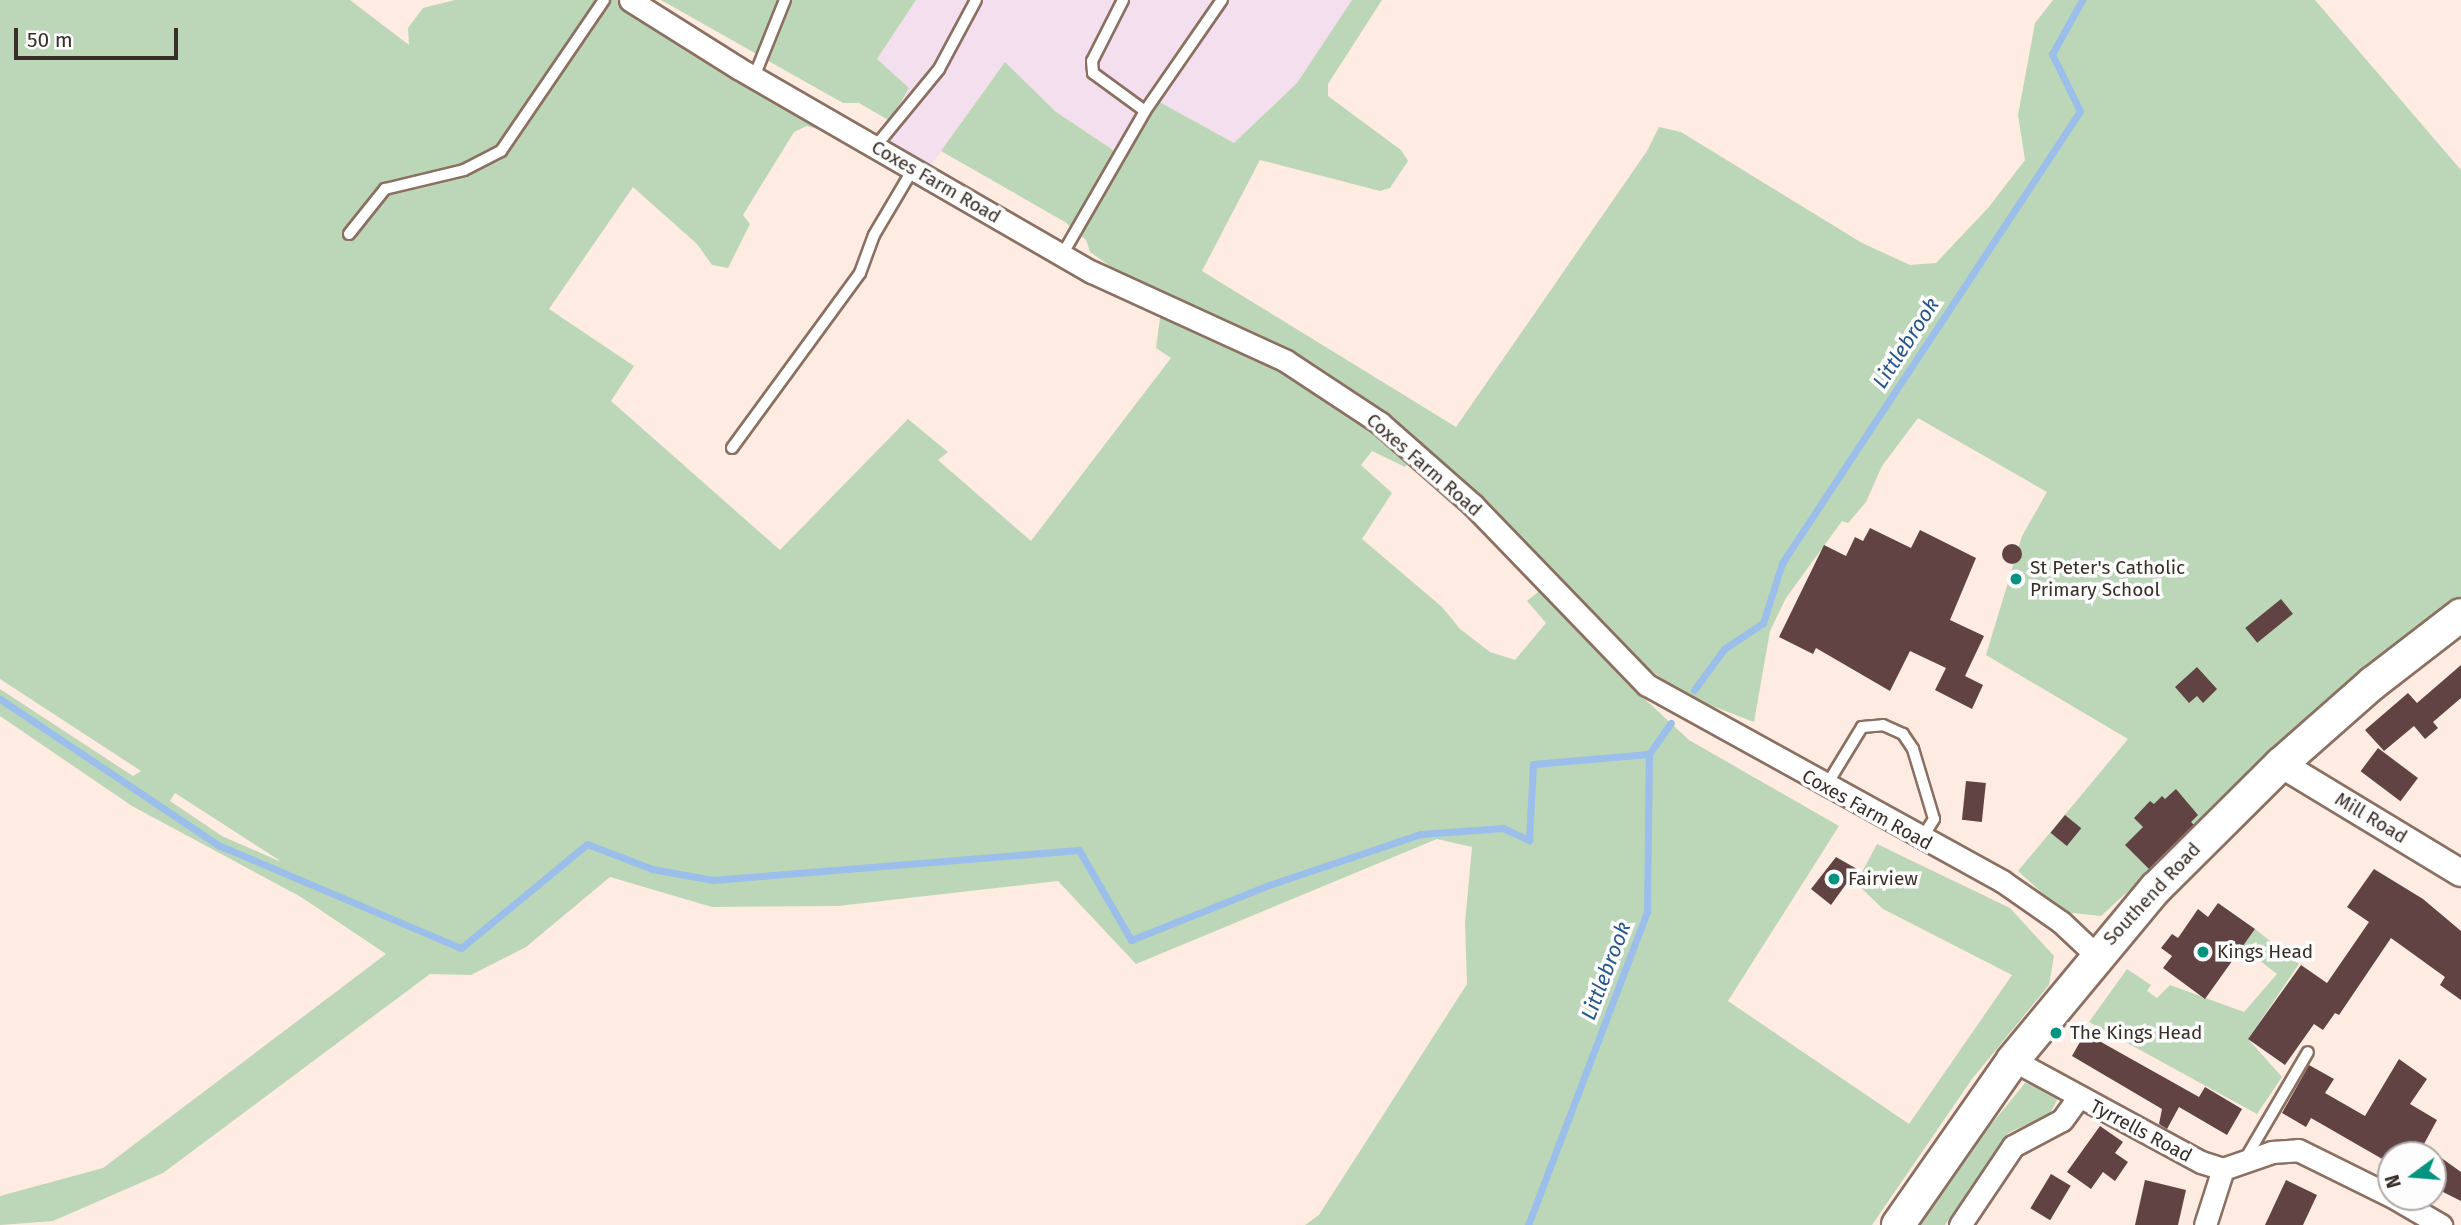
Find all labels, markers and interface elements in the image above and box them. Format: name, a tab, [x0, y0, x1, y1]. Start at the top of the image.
scale bar	[18, 14, 182, 58]
text: 50 m	[27, 27, 73, 53]
street label: Coxes Farm Road	[867, 136, 1005, 228]
water label: Littlebrook	[1867, 293, 1945, 393]
street label: Coxes Farm Road	[1362, 409, 1486, 521]
place label: St Peter's Catholic Primary School	[2030, 557, 2185, 601]
marker: St Peter's Catholic Primary School	[2008, 571, 2024, 587]
street label: Coxes Farm Road	[1798, 765, 1936, 855]
street label: Mill Road	[2331, 788, 2411, 848]
street label: Southend Road	[2099, 838, 2205, 950]
place label: Fairview	[1848, 868, 1918, 890]
marker: Fairview	[1826, 871, 1842, 887]
water label: Littlebrook	[1576, 918, 1636, 1024]
place label: Kings Head	[2217, 941, 2313, 963]
marker: Kings Head	[2195, 944, 2211, 960]
place label: The Kings Head	[2070, 1022, 2202, 1044]
marker: The Kings Head	[2048, 1025, 2064, 1041]
street label: Tyrrells Road	[2086, 1095, 2196, 1167]
north arrow	[2377, 1141, 2447, 1211]
text: N	[2380, 1172, 2406, 1191]

